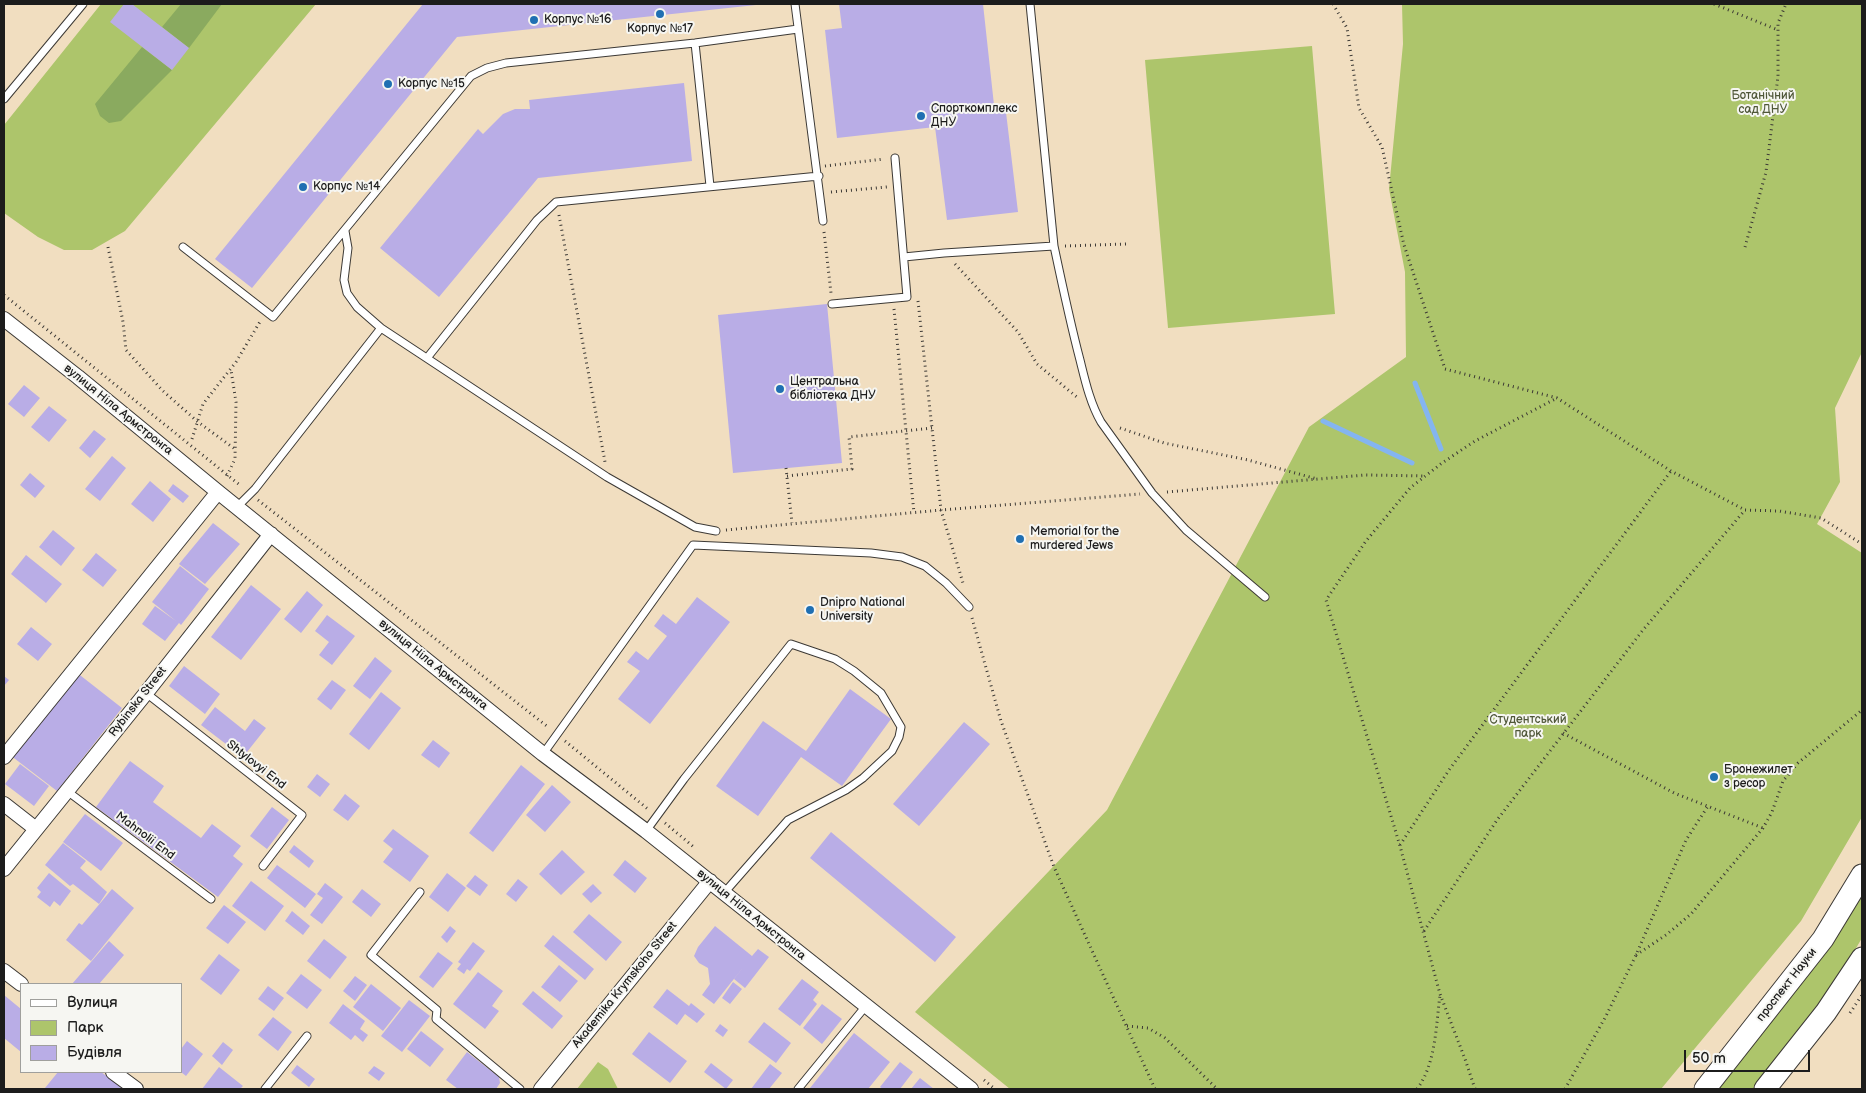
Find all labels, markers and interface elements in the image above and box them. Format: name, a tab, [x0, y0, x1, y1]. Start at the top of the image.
marker: Корпус №17	[654, 8, 666, 20]
place label: Корпус №16	[544, 13, 611, 27]
marker: Корпус №16	[528, 14, 540, 26]
place label: Корпус №17	[627, 22, 693, 36]
place label: Корпус №15	[398, 77, 465, 91]
marker: Корпус №15	[382, 78, 394, 90]
park label: Ботанічний сад ДНУ	[1731, 89, 1795, 117]
place label: Спорткомплекс ДНУ	[931, 102, 1017, 130]
marker: Спорткомплекс ДНУ	[915, 110, 927, 122]
place label: Корпус №14	[313, 180, 380, 194]
marker: Корпус №14	[297, 181, 309, 193]
street label: вулиця Ніла Армстронга	[61, 362, 175, 458]
place label: Центральна бібліотека ДНУ	[790, 375, 876, 403]
marker: Центральна бібліотека ДНУ	[774, 383, 786, 395]
place label: Memorial for the murdered Jews	[1030, 525, 1119, 553]
marker: Memorial for the murdered Jews	[1014, 533, 1026, 545]
place label: Dnipro National University	[820, 596, 905, 624]
marker: Dnipro National University	[804, 604, 816, 616]
street label: вулиця Ніла Армстронга	[376, 617, 490, 713]
street label: Rybinska Street	[106, 664, 170, 740]
park label: Студентський парк	[1489, 713, 1567, 741]
street label: Shtylovyi End	[223, 737, 289, 793]
place label: Бронежилет з ресор	[1724, 763, 1793, 791]
marker: Бронежилет з ресор	[1708, 771, 1720, 783]
street label: Mahnolii End	[113, 809, 177, 863]
street label: вулиця Ніла Армстронга	[694, 867, 808, 963]
street label: Akademika Krymskoho Street	[570, 919, 680, 1051]
street label: проспект Науки	[1754, 945, 1820, 1025]
legend	[20, 983, 182, 1073]
text: Вулиця	[67, 993, 118, 1012]
text: Парк	[67, 1018, 104, 1037]
scale bar	[1686, 1040, 1812, 1072]
text: Будівля	[67, 1043, 122, 1062]
text: 50 m	[1692, 1049, 1726, 1068]

